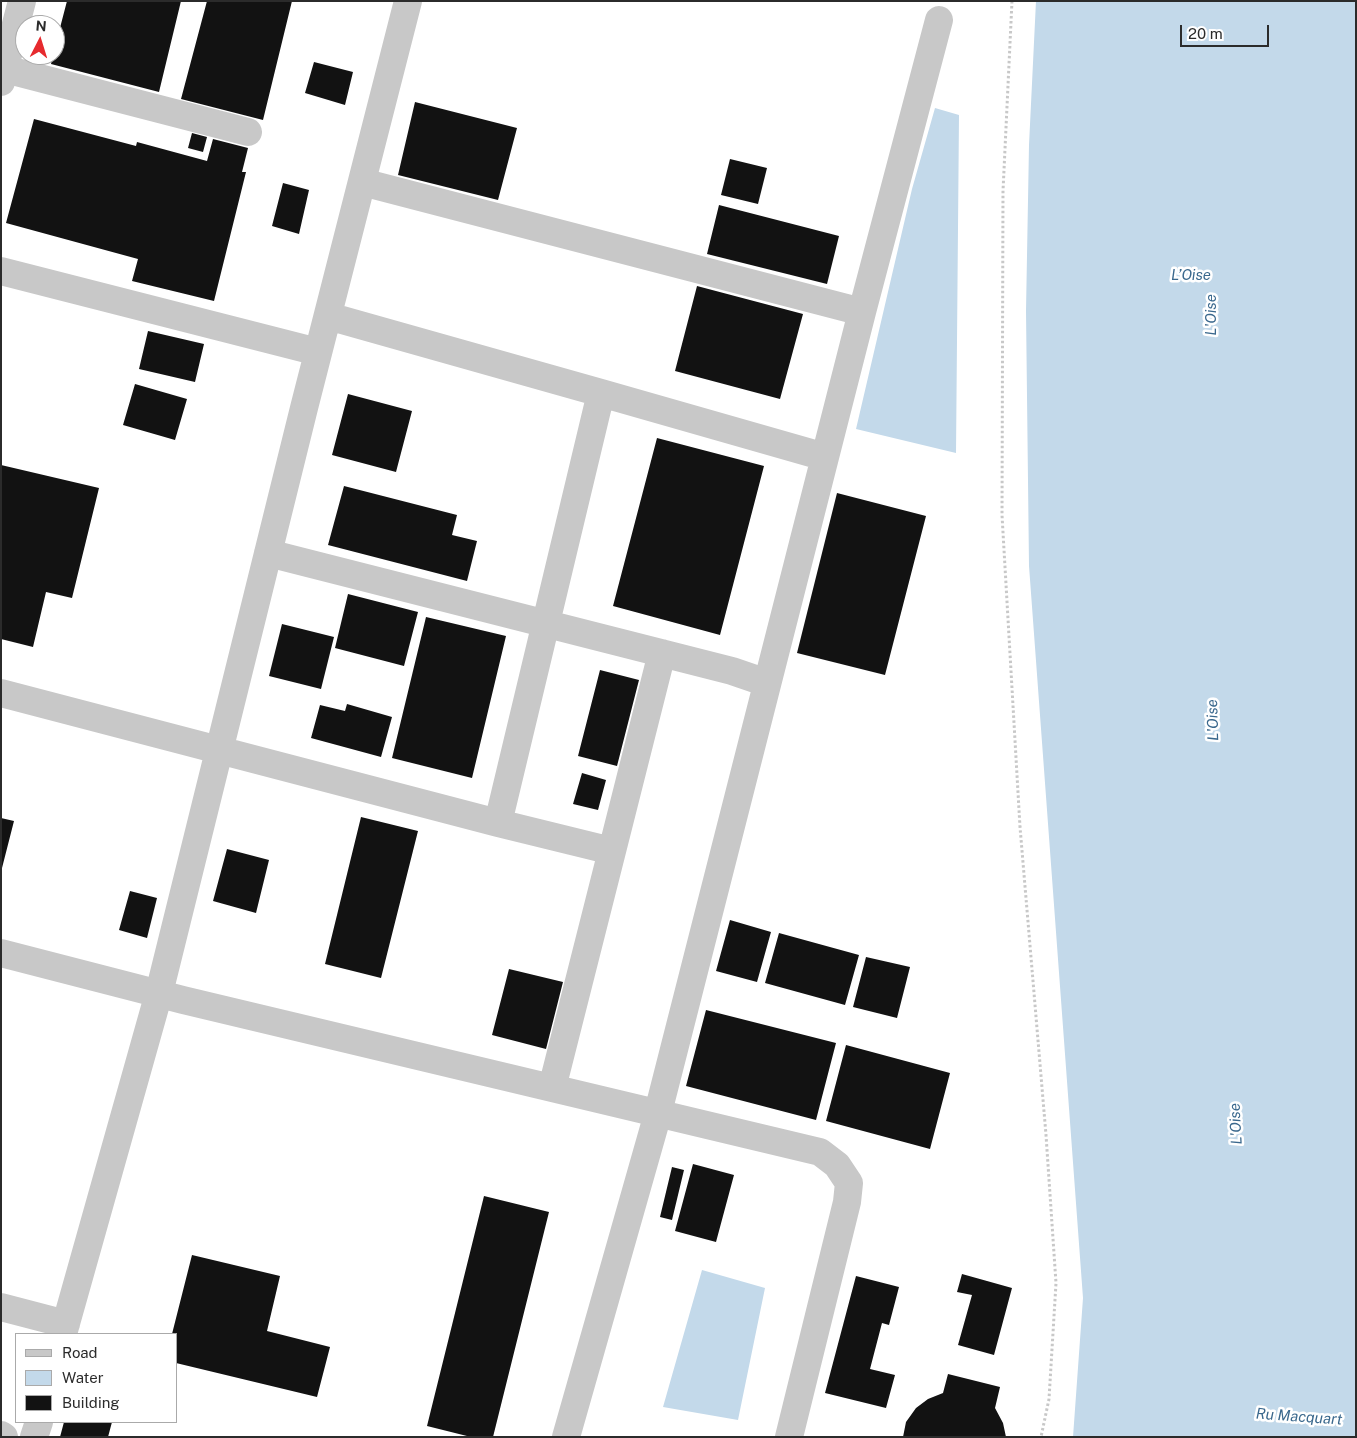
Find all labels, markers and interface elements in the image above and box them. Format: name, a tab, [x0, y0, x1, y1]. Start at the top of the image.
north arrow	[15, 15, 65, 65]
scale bar	[1182, 15, 1271, 47]
text: N	[35, 18, 47, 34]
text: 20 m	[1188, 25, 1223, 42]
water label: L’Oise	[1171, 266, 1211, 284]
water label: L'Oise	[1202, 294, 1220, 336]
water label: L'Oise	[1203, 699, 1223, 741]
water label: L'Oise	[1226, 1103, 1246, 1145]
legend	[15, 1333, 178, 1423]
text: Road	[62, 1344, 98, 1361]
text: Water	[62, 1369, 104, 1386]
text: Building	[62, 1394, 120, 1411]
water label: Ru Macquart	[1255, 1405, 1343, 1429]

